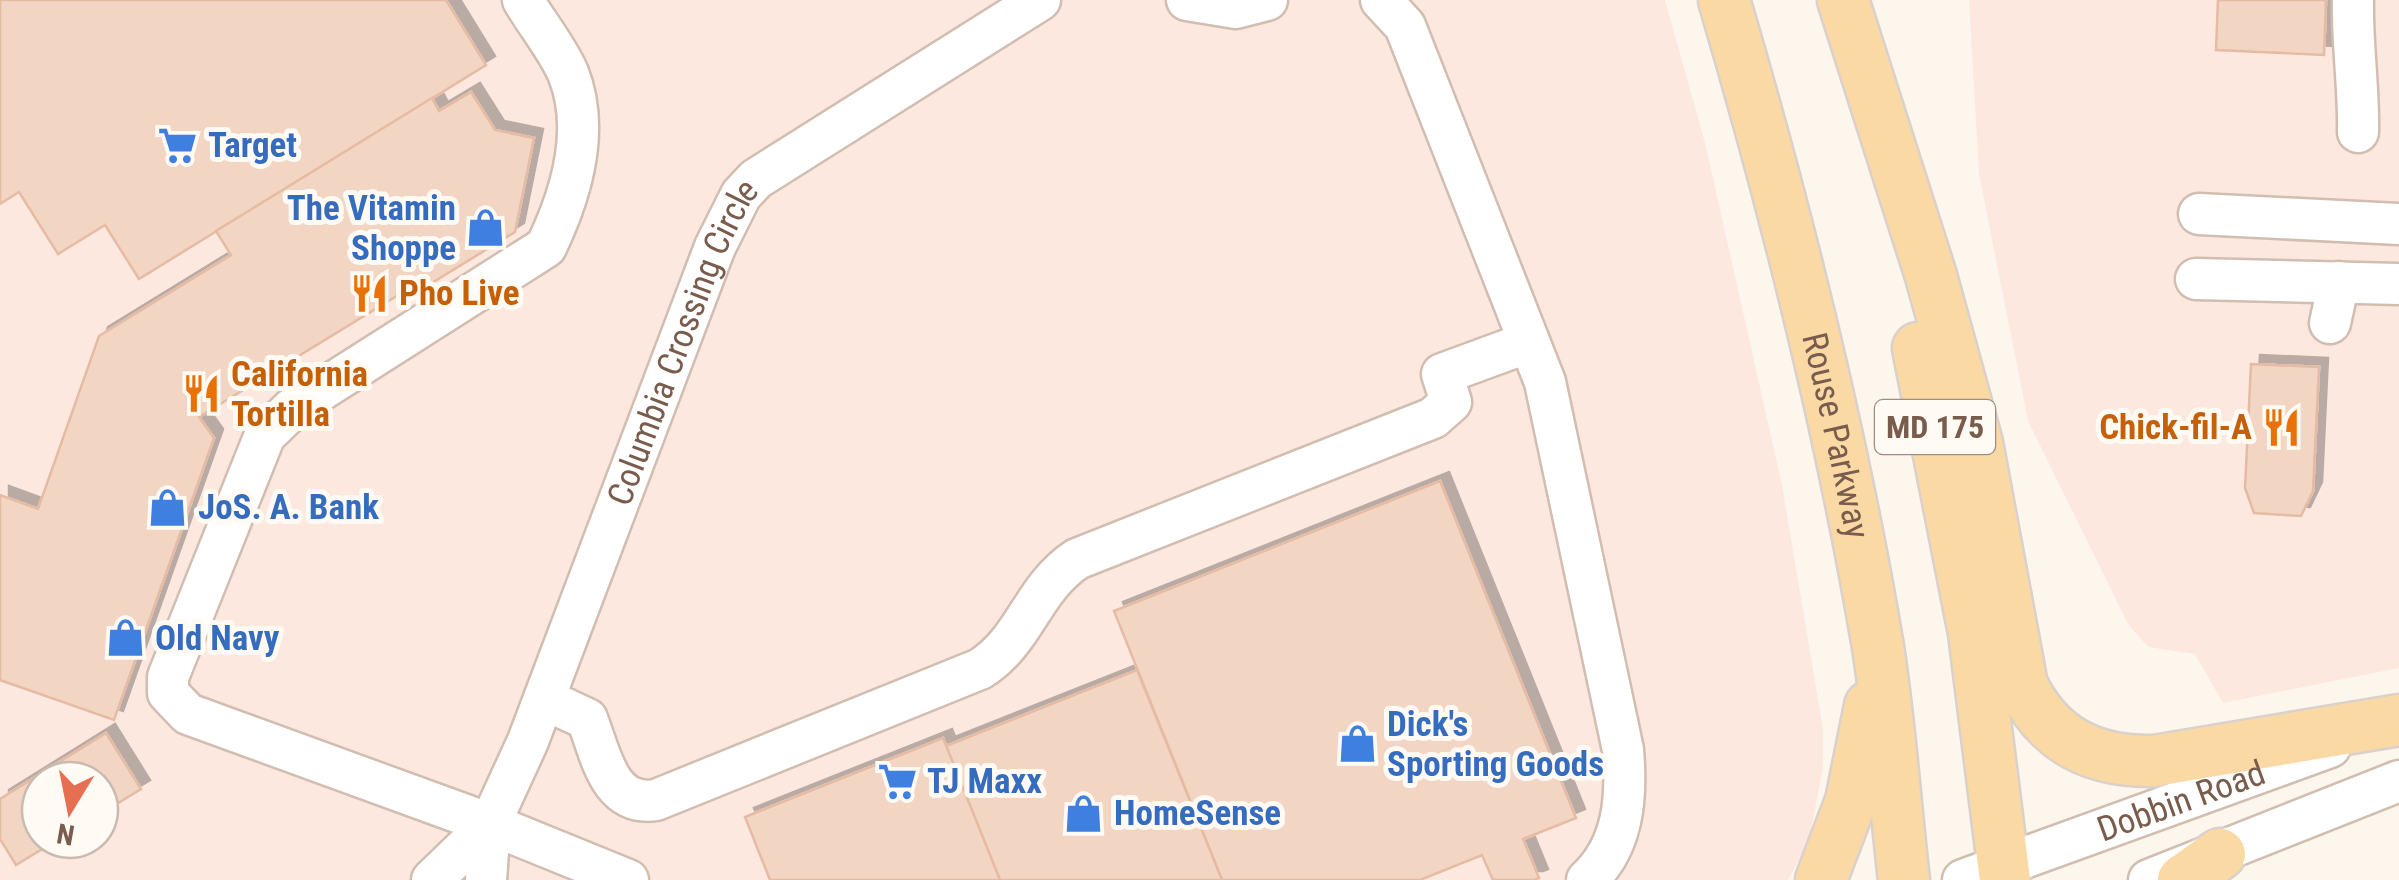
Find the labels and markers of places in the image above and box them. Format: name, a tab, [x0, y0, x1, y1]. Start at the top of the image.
supermarket icon: Target	[157, 124, 199, 166]
place label: Target	[208, 125, 297, 166]
place label: The Vitamin Shoppe	[287, 188, 456, 269]
shop icon: The Vitamin Shoppe	[465, 207, 507, 249]
restaurant icon: Pho Live	[348, 272, 390, 314]
place label: Pho Live	[399, 273, 519, 314]
place label: California Tortilla	[231, 354, 368, 435]
restaurant icon: California Tortilla	[180, 373, 222, 415]
restaurant icon: Chick-fil-A	[2261, 406, 2303, 448]
place label: Chick-fil-A	[2099, 407, 2252, 448]
shop icon: JoS. A. Bank	[147, 486, 189, 528]
place label: JoS. A. Bank	[198, 487, 379, 528]
shop icon: Old Navy	[104, 617, 146, 659]
place label: Old Navy	[155, 618, 280, 659]
place label: Dick's Sporting Goods	[1387, 704, 1604, 785]
shop icon: Dick's Sporting Goods	[1336, 723, 1378, 765]
supermarket icon: TJ Maxx	[876, 760, 918, 802]
place label: TJ Maxx	[927, 761, 1042, 802]
shop icon: HomeSense	[1063, 792, 1105, 834]
place label: HomeSense	[1114, 793, 1281, 834]

